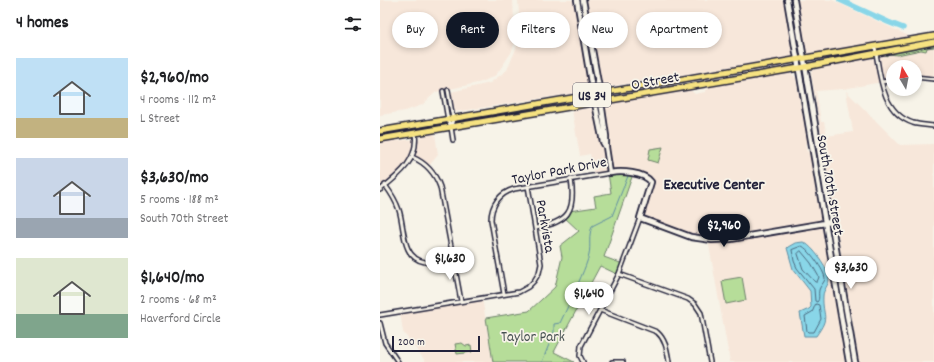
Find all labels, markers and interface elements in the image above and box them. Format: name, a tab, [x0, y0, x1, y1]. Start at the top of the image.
text: 4 homes	[16, 12, 69, 36]
chip: Buy	[392, 12, 438, 48]
chip: Rent	[446, 12, 499, 48]
chip: Filters	[507, 12, 570, 48]
chip: New	[578, 12, 628, 48]
chip: Apartment	[636, 12, 722, 48]
icon: filters	[342, 13, 364, 35]
north arrow	[886, 60, 922, 96]
map controls	[886, 60, 922, 96]
text: $2,960/mo	[140, 67, 209, 91]
street label: O Street	[630, 67, 682, 97]
icon: home	[48, 74, 96, 122]
road number: US 34	[573, 83, 611, 107]
text: 4 rooms · 112 m²	[140, 91, 216, 110]
text: L Street	[140, 110, 180, 129]
street label: South 70th Street	[809, 133, 849, 238]
street label: Taylor Park Drive	[510, 152, 609, 192]
text: $3,630/mo	[140, 167, 209, 191]
icon: home	[48, 174, 96, 222]
district label: Executive Center	[664, 174, 766, 197]
text: 5 rooms · 188 m²	[140, 191, 219, 210]
street label: Parkvista	[529, 198, 560, 256]
text: South 70th Street	[140, 210, 228, 229]
pin: $2,960	[691, 214, 757, 248]
text: $2,960	[707, 217, 741, 236]
pin: $1,630	[417, 247, 483, 281]
text: $1,630	[434, 250, 466, 269]
pin: $3,630	[818, 256, 884, 290]
text: $3,630	[834, 259, 868, 278]
text: $1,640/mo	[140, 267, 204, 291]
icon: home	[48, 274, 96, 322]
pin: $1,640	[556, 282, 622, 316]
text: $1,640	[574, 285, 604, 304]
text: 2 rooms · 68 m²	[140, 291, 217, 310]
text: Haverford Circle	[140, 310, 221, 329]
park label: Taylor Park	[501, 327, 565, 349]
scale bar	[392, 334, 480, 353]
text: 200 m	[398, 335, 425, 351]

